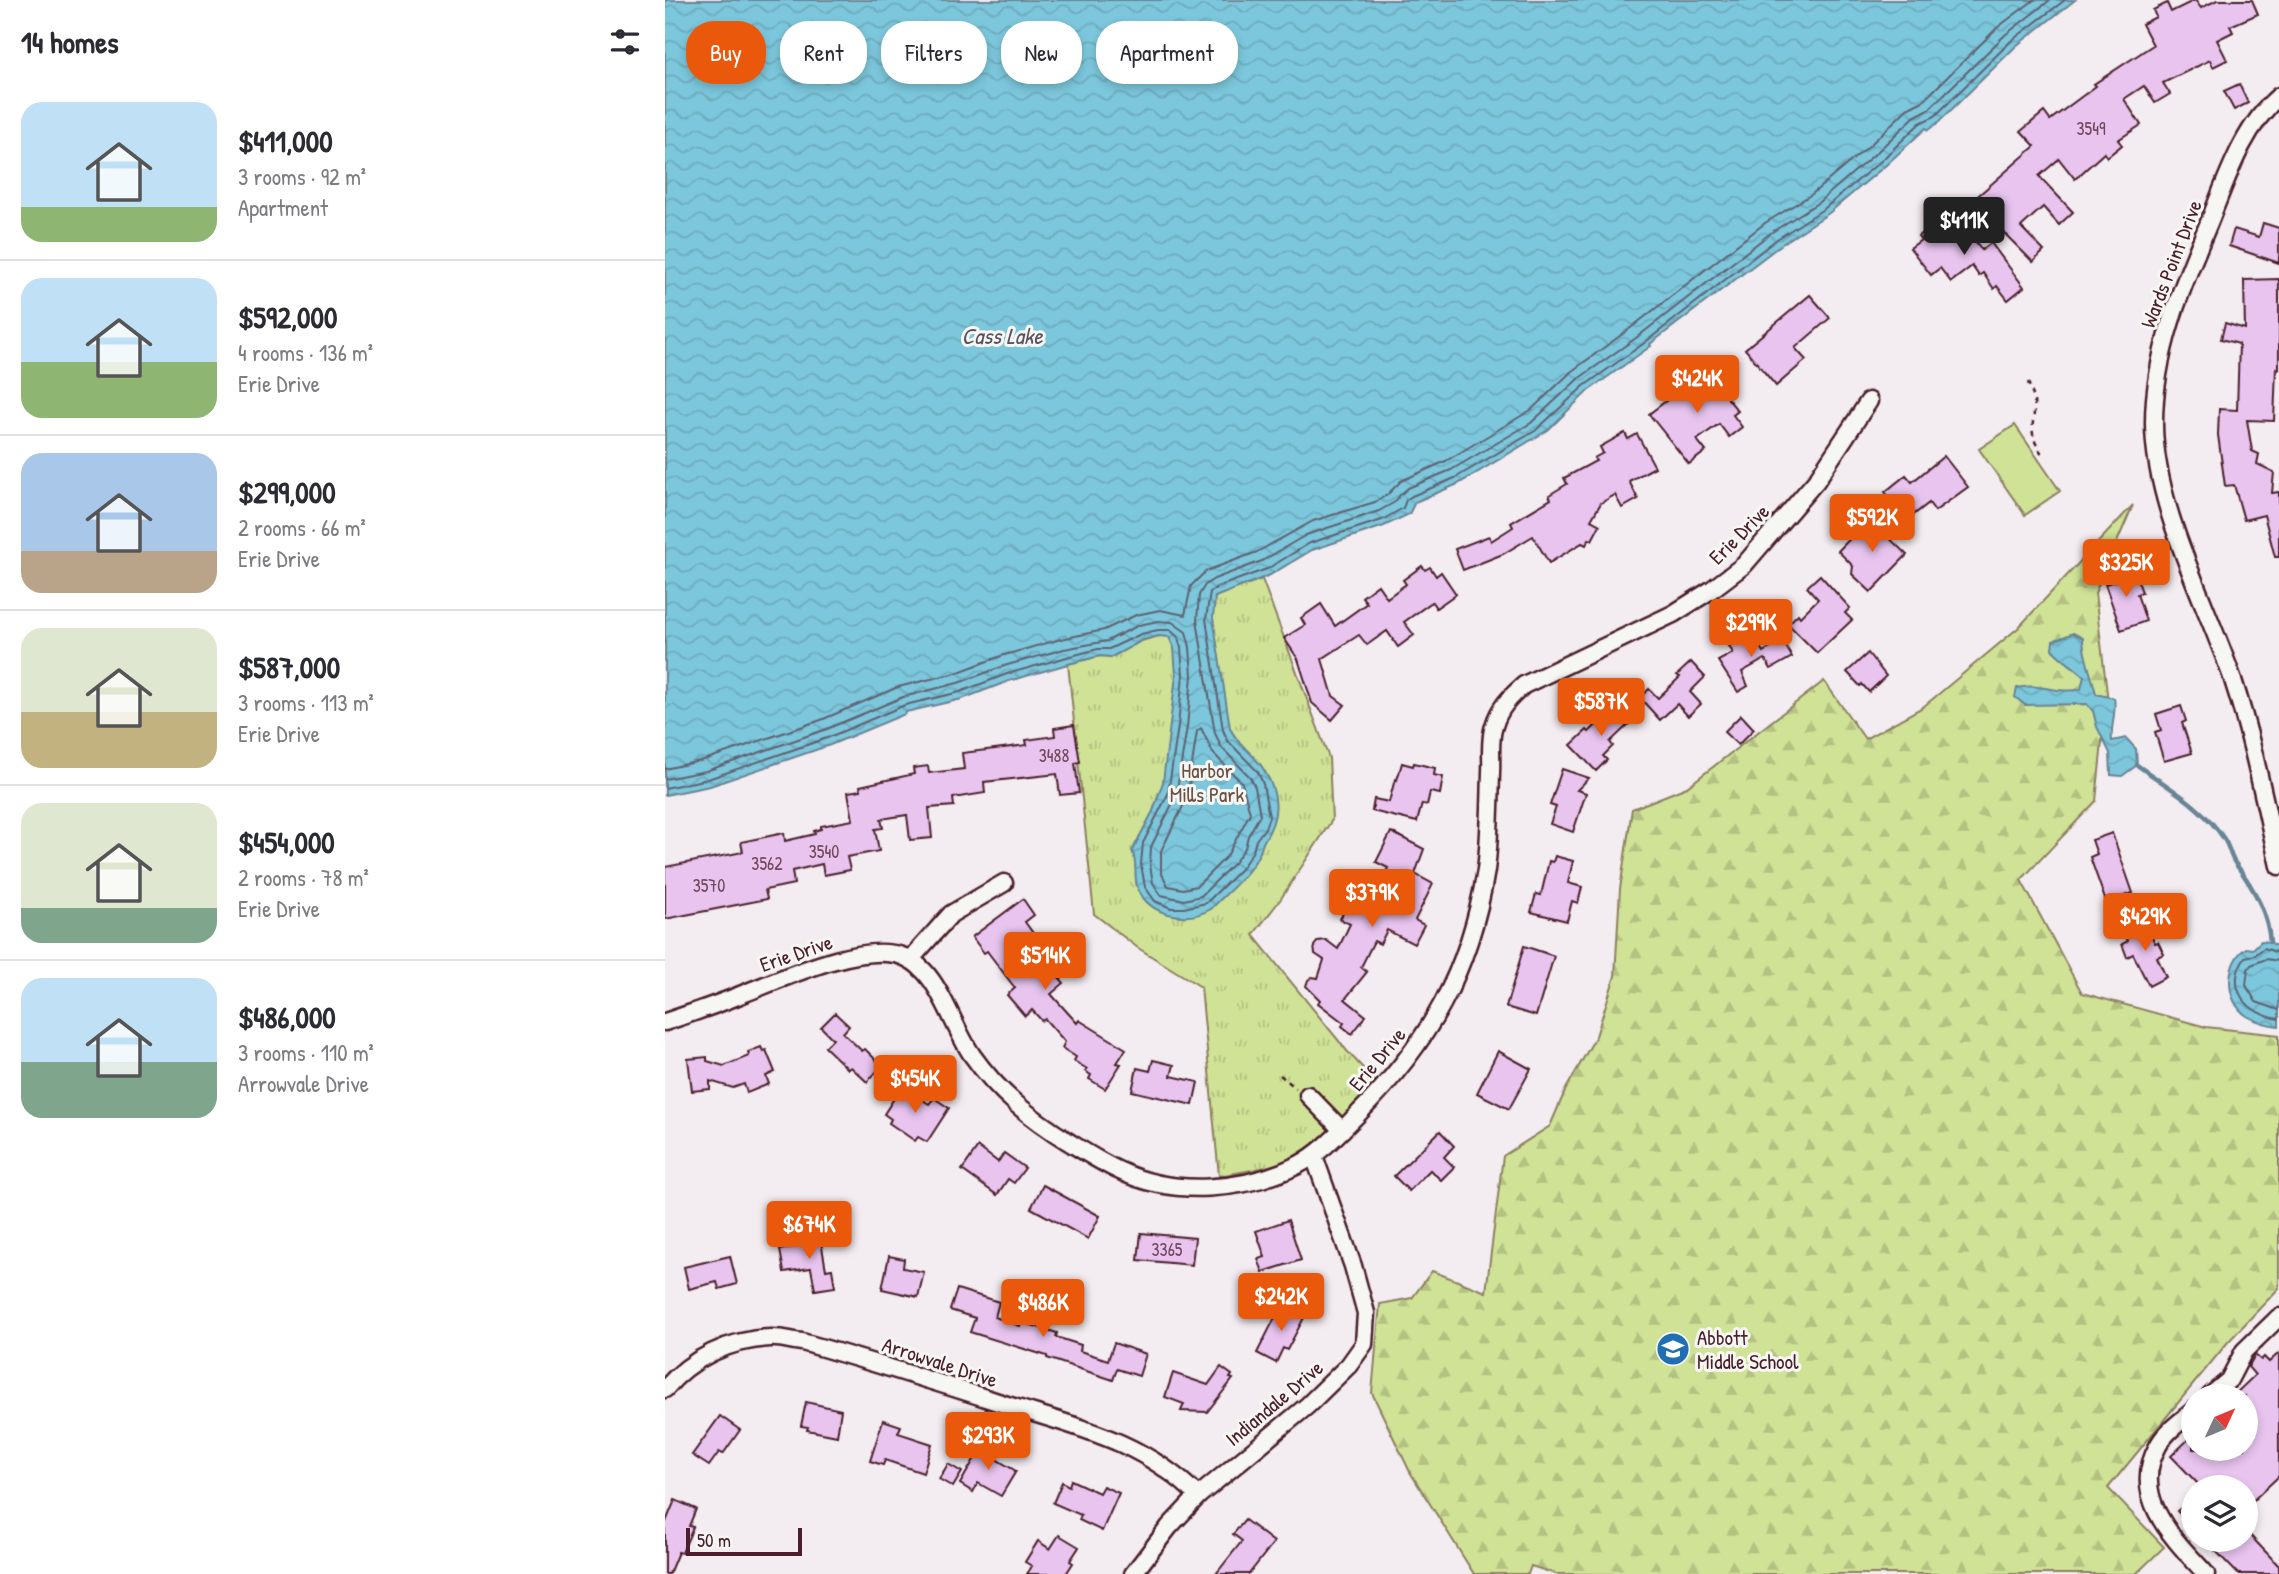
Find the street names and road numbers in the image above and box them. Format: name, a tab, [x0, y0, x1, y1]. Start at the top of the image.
street label: Wards Point Drive	[2133, 196, 2209, 332]
street label: Erie Drive	[1702, 497, 1776, 571]
street label: Erie Drive	[756, 927, 836, 979]
street label: Erie Drive	[1342, 1021, 1412, 1097]
street label: Arrowvale Drive	[879, 1330, 1001, 1394]
street label: Indiandale Drive	[1219, 1353, 1329, 1453]

